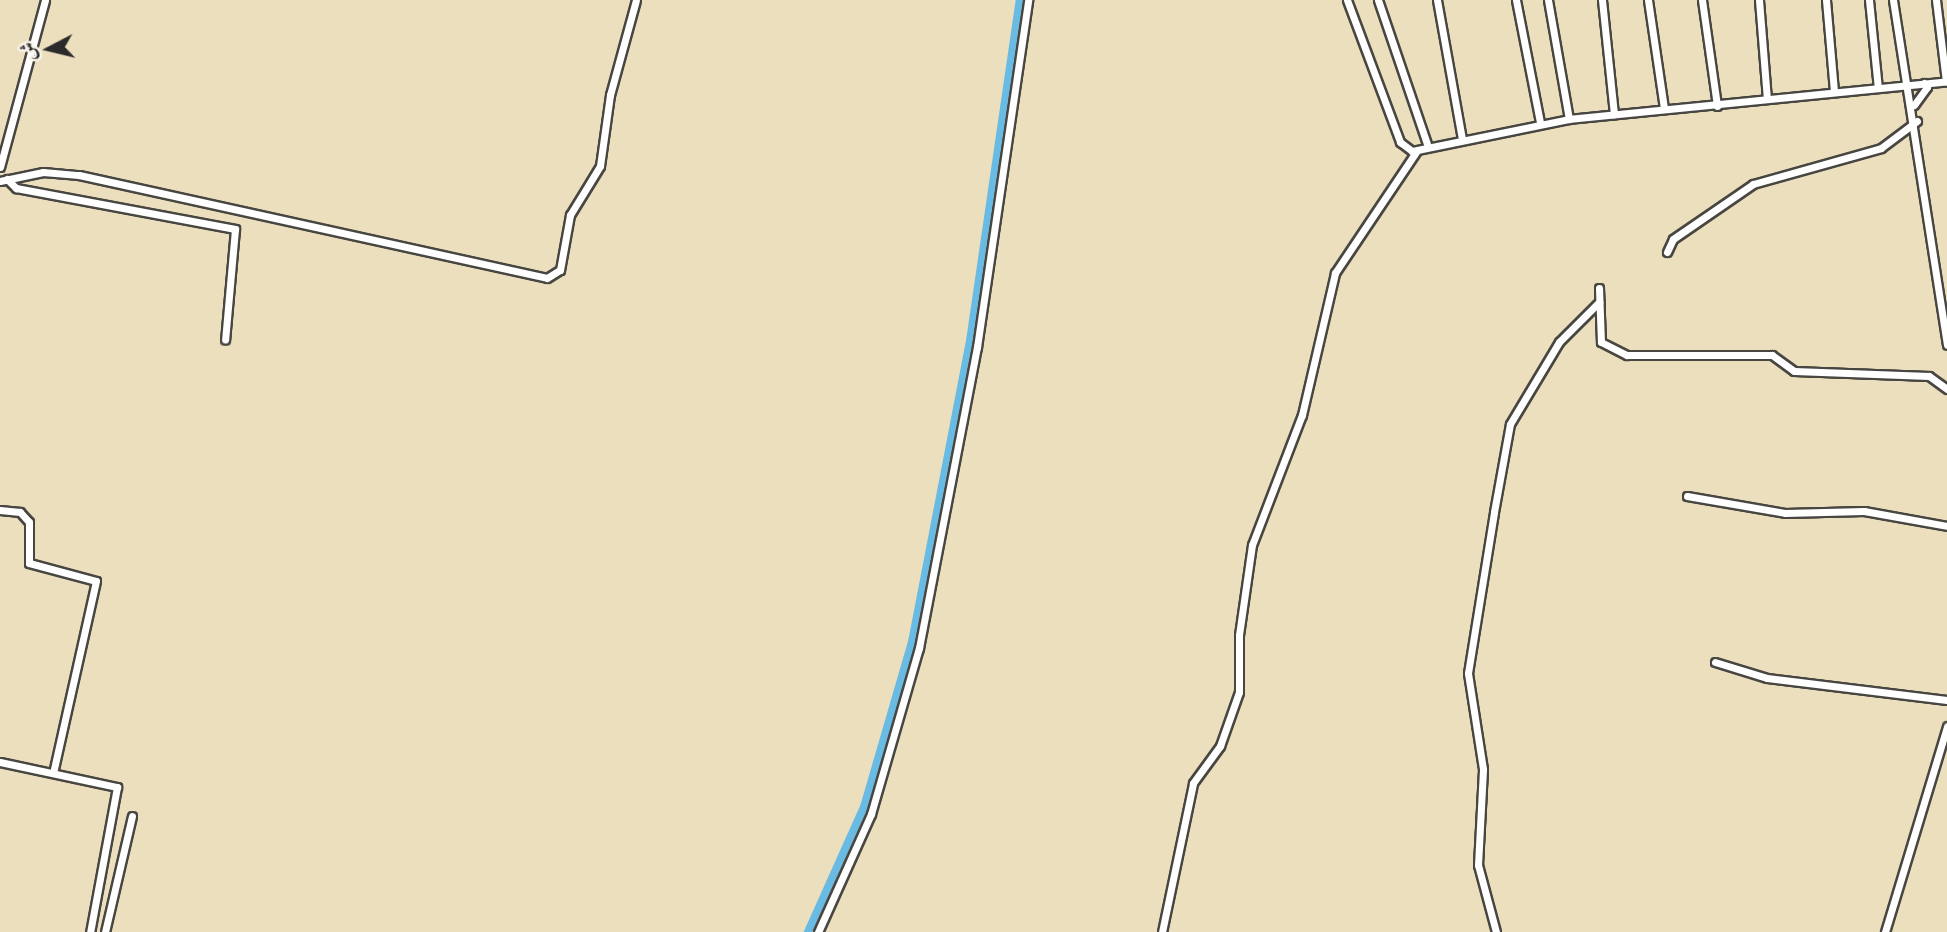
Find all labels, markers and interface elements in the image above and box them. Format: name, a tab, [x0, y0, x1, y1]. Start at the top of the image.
north arrow	[14, 14, 84, 84]
text: ش	[14, 41, 42, 63]

